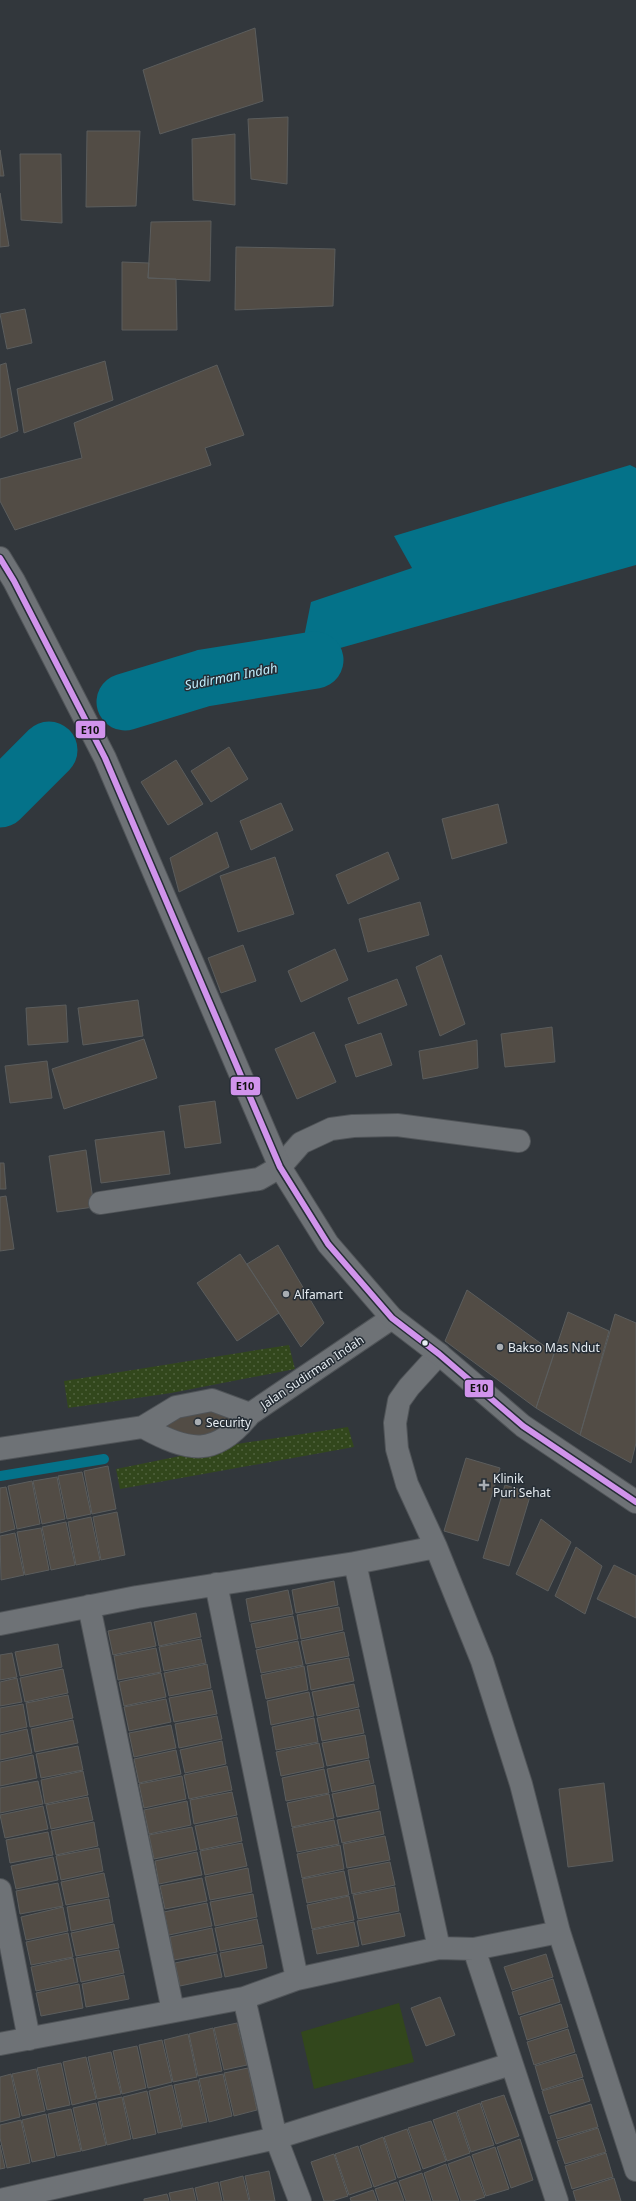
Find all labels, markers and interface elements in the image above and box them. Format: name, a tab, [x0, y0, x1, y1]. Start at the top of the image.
water label: Sudirman Indah	[183, 658, 279, 694]
line badge: E10	[75, 720, 106, 739]
text: E10	[81, 722, 99, 737]
line badge: E10	[230, 1076, 261, 1096]
text: E10	[236, 1078, 254, 1093]
place label: Alfamart	[294, 1286, 344, 1303]
marker: Alfamart	[281, 1289, 291, 1299]
street label: Jalan Sudirman Indah	[256, 1331, 367, 1414]
unlabelled marker	[420, 1338, 430, 1348]
place label: Bakso Mas Ndut	[508, 1339, 600, 1356]
marker: Bakso Mas Ndut	[495, 1342, 505, 1352]
line badge: E10	[464, 1379, 494, 1398]
text: E10	[470, 1380, 488, 1395]
place label: Security	[206, 1414, 252, 1431]
marker: Security	[193, 1417, 203, 1427]
place label: Klinik Puri Sehat	[493, 1470, 551, 1501]
marker: Klinik Puri Sehat	[478, 1479, 490, 1491]

